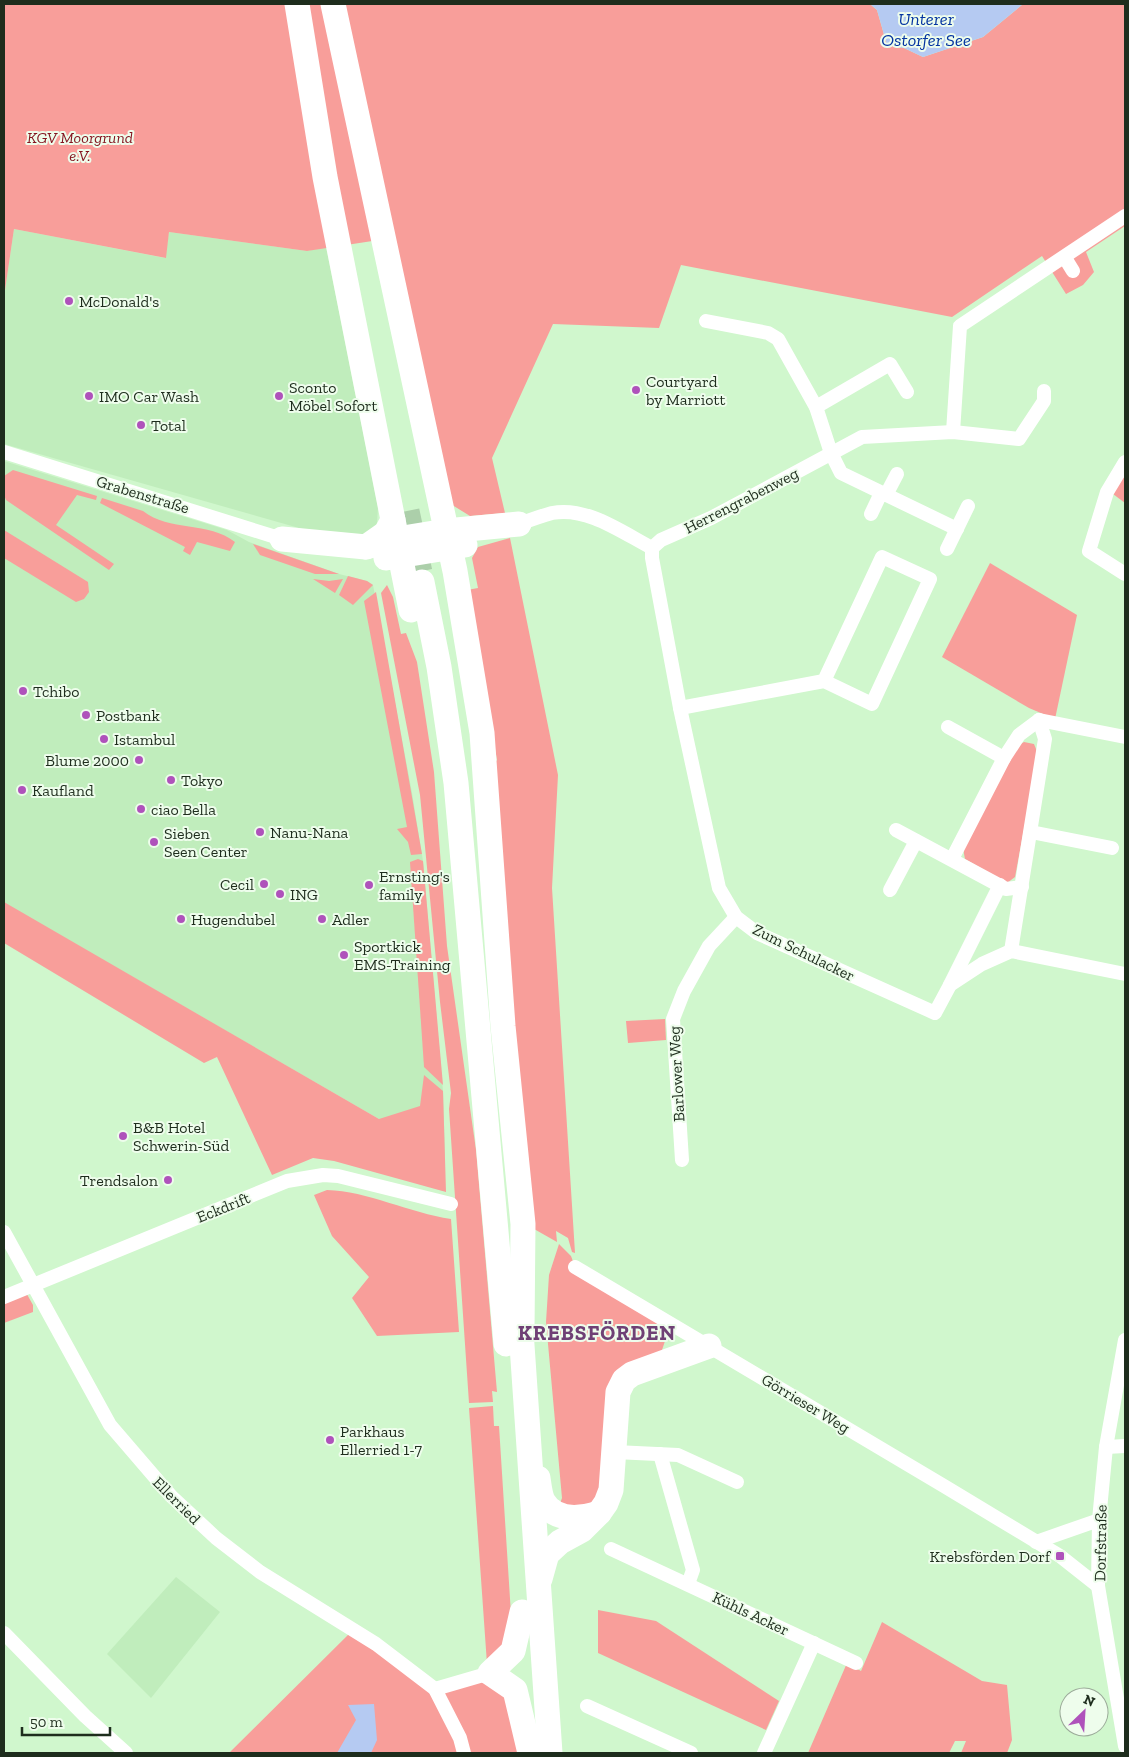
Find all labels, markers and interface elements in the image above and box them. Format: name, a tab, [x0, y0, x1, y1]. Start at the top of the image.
water label: Unterer Ostorfer See	[881, 8, 971, 51]
park label: KGV Moorgrund e.V.	[27, 128, 133, 165]
place label: McDonald's	[79, 292, 159, 311]
marker: McDonald's	[63, 295, 75, 307]
place label: Courtyard by Marriott	[645, 372, 725, 409]
place label: Sconto Möbel Sofort	[289, 378, 378, 415]
marker: Courtyard by Marriott	[630, 384, 642, 396]
place label: IMO Car Wash	[99, 387, 199, 406]
marker: IMO Car Wash	[83, 390, 95, 402]
marker: Sconto Möbel Sofort	[273, 390, 285, 402]
place label: Total	[151, 416, 186, 435]
marker: Total	[135, 419, 147, 431]
street label: Herrengrabenweg	[681, 463, 802, 537]
street label: Grabenstraße	[94, 471, 192, 518]
place label: Tchibo	[33, 682, 79, 701]
marker: Tchibo	[17, 685, 29, 697]
place label: Postbank	[96, 706, 160, 725]
marker: Postbank	[80, 709, 92, 721]
place label: Istambul	[114, 730, 175, 749]
marker: Istambul	[98, 733, 110, 745]
place label: Blume 2000	[45, 751, 129, 770]
marker: Blume 2000	[133, 754, 145, 766]
place label: Tokyo	[181, 771, 223, 790]
marker: Tokyo	[165, 774, 177, 786]
place label: Kaufland	[32, 781, 94, 800]
marker: Kaufland	[16, 784, 28, 796]
place label: ciao Bella	[151, 800, 216, 819]
marker: ciao Bella	[135, 803, 147, 815]
place label: Nanu-Nana	[270, 823, 349, 842]
place label: Sieben Seen Center	[164, 824, 248, 861]
marker: Nanu-Nana	[254, 826, 266, 838]
marker: Sieben Seen Center	[148, 836, 160, 848]
place label: Ernsting's family	[379, 867, 450, 904]
place label: Cecil	[220, 875, 254, 894]
marker: Cecil	[258, 878, 270, 890]
marker: Ernsting's family	[363, 879, 375, 891]
place label: ING	[290, 885, 318, 904]
marker: ING	[274, 888, 286, 900]
place label: Hugendubel	[191, 910, 275, 929]
place label: Adler	[332, 910, 370, 929]
marker: Hugendubel	[175, 913, 187, 925]
marker: Adler	[316, 913, 328, 925]
street label: Zum Schulacker	[750, 920, 858, 985]
place label: Sportkick EMS-Training	[354, 937, 451, 974]
marker: Sportkick EMS-Training	[338, 949, 350, 961]
street label: Barlower Weg	[664, 1025, 688, 1122]
place label: B&B Hotel Schwerin-Süd	[133, 1118, 229, 1155]
marker: B&B Hotel Schwerin-Süd	[117, 1130, 129, 1142]
place label: Trendsalon	[80, 1171, 159, 1190]
marker: Trendsalon	[162, 1174, 174, 1186]
street label: Eckdrift	[194, 1188, 253, 1227]
district label: KREBSFÖRDEN	[518, 1320, 676, 1345]
street label: Görrieser Weg	[758, 1370, 853, 1437]
place label: Parkhaus Ellerried 1-7	[340, 1422, 422, 1459]
marker: Parkhaus Ellerried 1-7	[324, 1434, 336, 1446]
street label: Ellerried	[149, 1473, 205, 1528]
street label: Dorfstraße	[1090, 1505, 1111, 1581]
place label: Krebsförden Dorf	[930, 1547, 1052, 1566]
marker: Krebsförden Dorf	[1054, 1550, 1066, 1562]
street label: Kühls Acker	[709, 1587, 792, 1640]
north arrow	[1059, 1687, 1109, 1737]
text: N	[1081, 1691, 1098, 1711]
scale bar	[22, 1704, 110, 1736]
text: 50 m	[30, 1713, 63, 1731]

